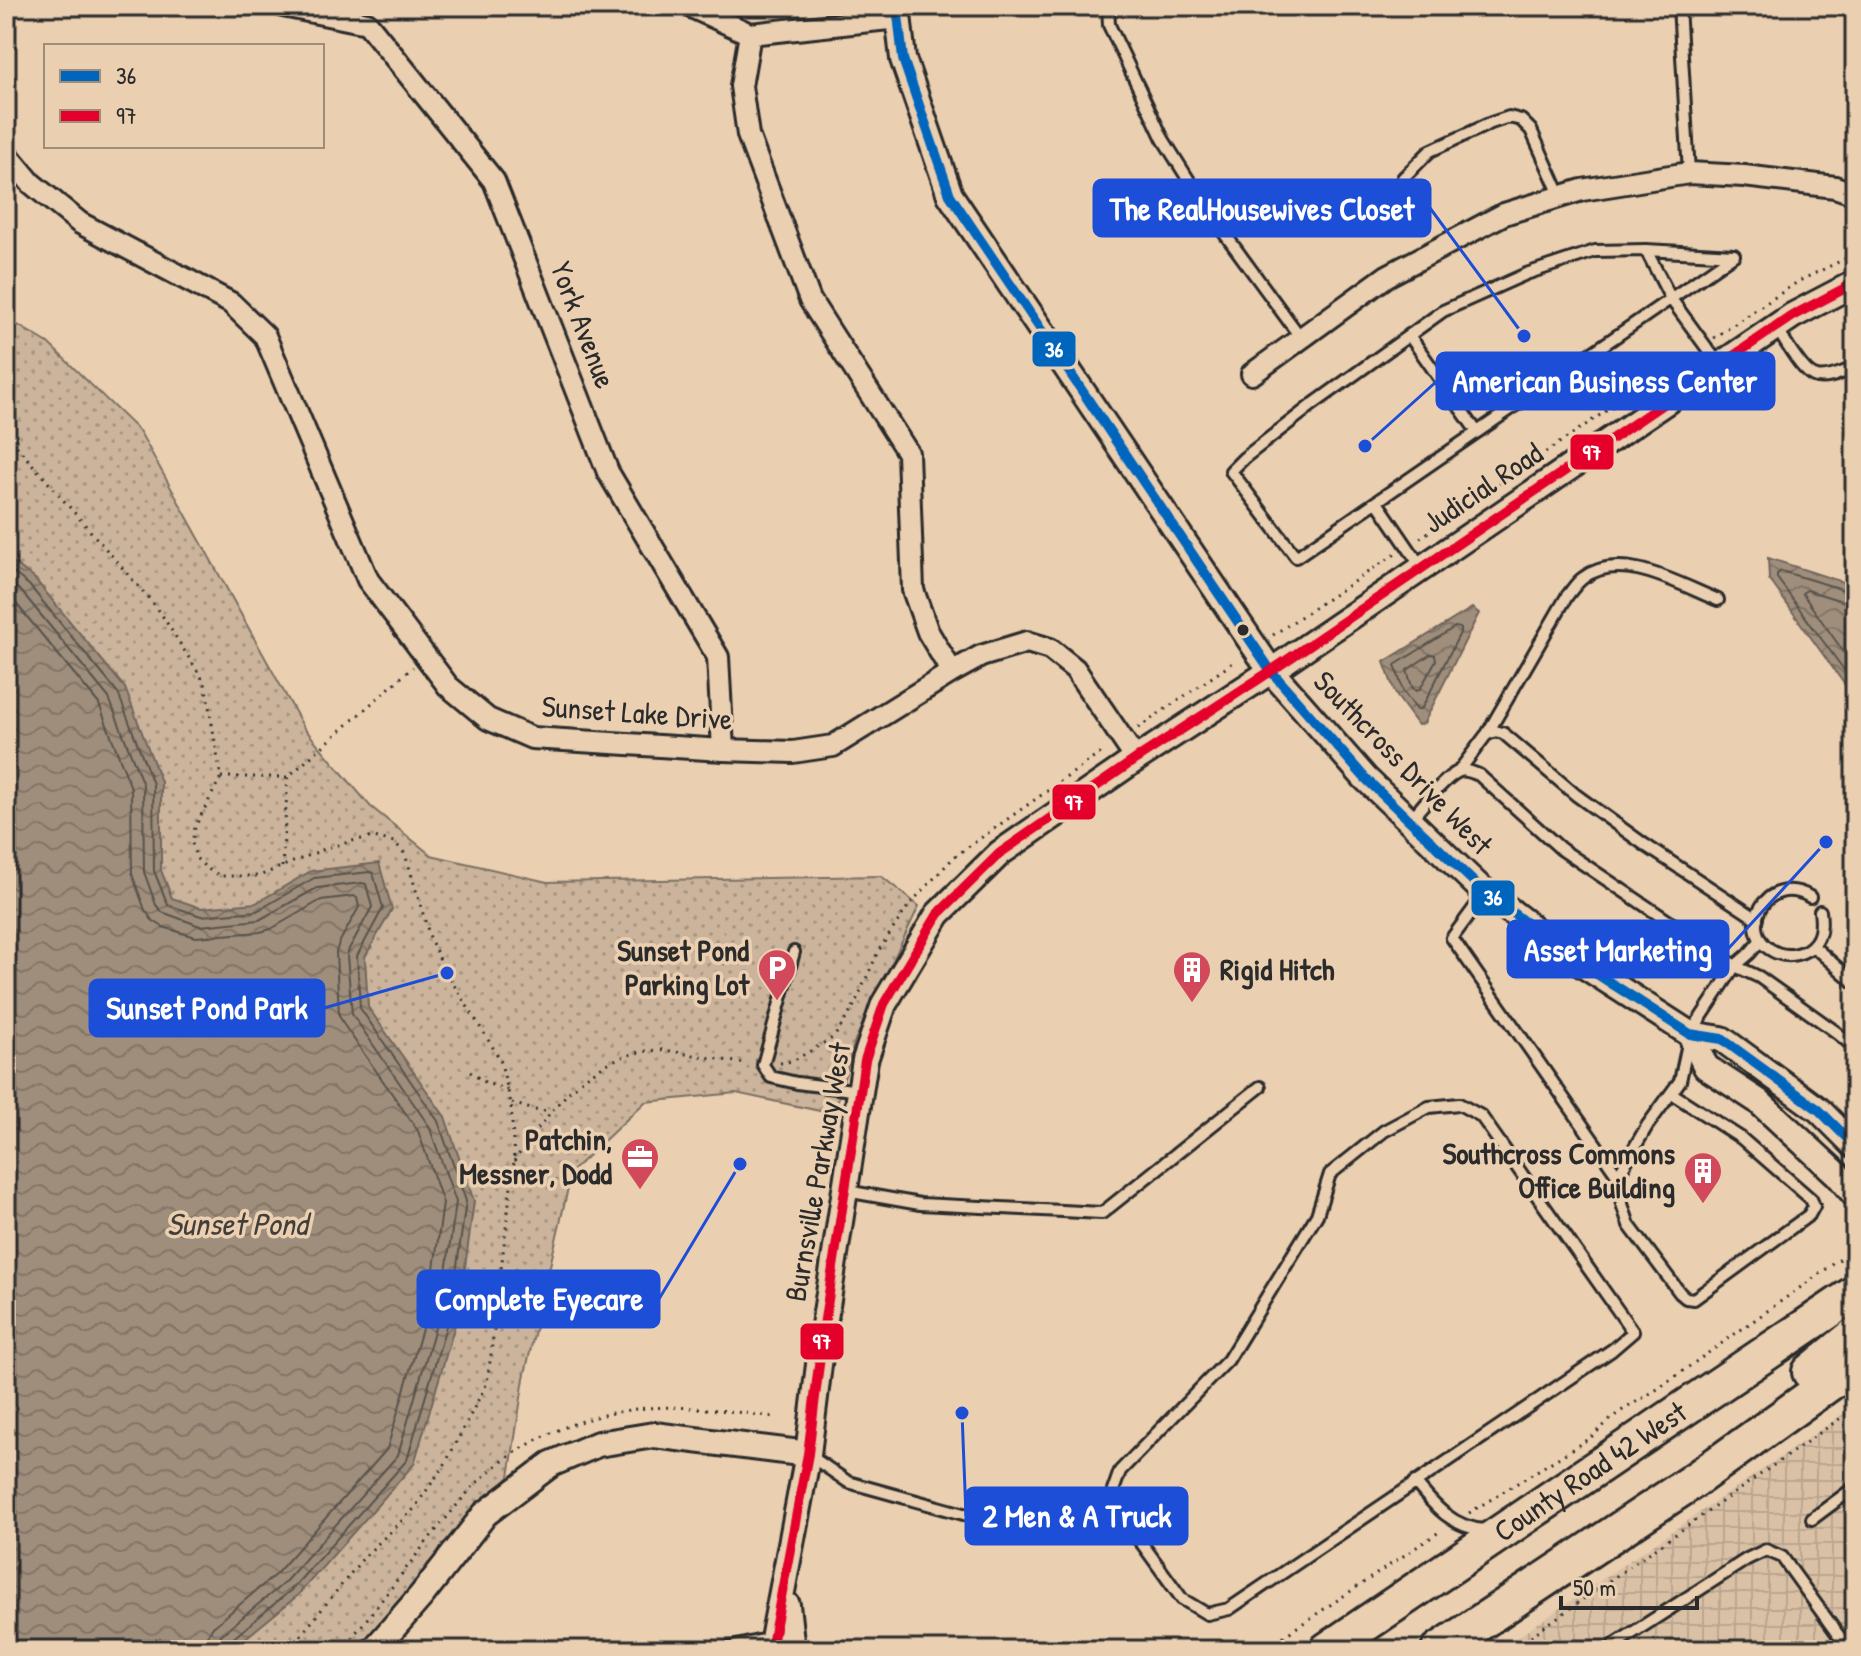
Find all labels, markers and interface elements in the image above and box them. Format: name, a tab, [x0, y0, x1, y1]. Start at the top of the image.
legend	[44, 44, 324, 148]
text: 36	[116, 59, 136, 91]
text: 97	[116, 99, 137, 131]
callout: The RealHousewives Closet	[1094, 180, 1430, 236]
text: The RealHousewives Closet	[1109, 187, 1415, 230]
street label: York Avenue	[542, 256, 626, 394]
line badge: 36	[1031, 330, 1077, 368]
text: 36	[1045, 334, 1064, 364]
callout: American Business Center	[1437, 353, 1774, 409]
text: American Business Center	[1453, 359, 1758, 402]
street label: Judicial Road	[1415, 432, 1550, 542]
line badge: 97	[1569, 433, 1615, 471]
text: 97	[1583, 437, 1602, 467]
unlabelled marker	[1235, 622, 1251, 638]
street label: Southcross Drive West	[1305, 661, 1503, 864]
street label: Sunset Lake Drive	[541, 685, 734, 739]
line badge: 97	[1051, 783, 1097, 821]
text: 97	[1065, 787, 1084, 817]
line badge: 36	[1470, 879, 1516, 917]
text: 36	[1484, 882, 1503, 912]
callout: Asset Marketing	[1508, 921, 1728, 977]
text: Asset Marketing	[1524, 928, 1712, 972]
place label: Sunset Pond Parking Lot	[617, 930, 751, 1005]
parking icon: Sunset Pond Parking Lot	[756, 947, 798, 1002]
building icon: Rigid Hitch	[1171, 949, 1213, 1004]
place label: Rigid Hitch	[1220, 949, 1335, 990]
callout: Sunset Pond Park	[90, 980, 324, 1036]
text: Sunset Pond Park	[106, 986, 308, 1029]
street label: Burnsville Parkway West	[775, 1039, 860, 1304]
place label: Patchin, Messner, Dodd	[459, 1119, 612, 1193]
place label: Southcross Commons Office Building	[1442, 1133, 1675, 1208]
office icon: Patchin, Messner, Dodd	[619, 1136, 661, 1191]
building icon: Southcross Commons Office Building	[1682, 1150, 1724, 1205]
water label: Sunset Pond	[167, 1202, 312, 1245]
callout: Complete Eyecare	[418, 1271, 659, 1327]
text: Complete Eyecare	[435, 1277, 644, 1321]
line badge: 97	[799, 1322, 845, 1361]
text: 97	[813, 1326, 832, 1356]
street label: County Road 42 West	[1486, 1391, 1695, 1551]
callout: 2 Men & A Truck	[966, 1488, 1187, 1544]
text: 2 Men & A Truck	[982, 1494, 1172, 1537]
scale bar	[1561, 1560, 1697, 1610]
text: 50 m	[1573, 1571, 1616, 1603]

